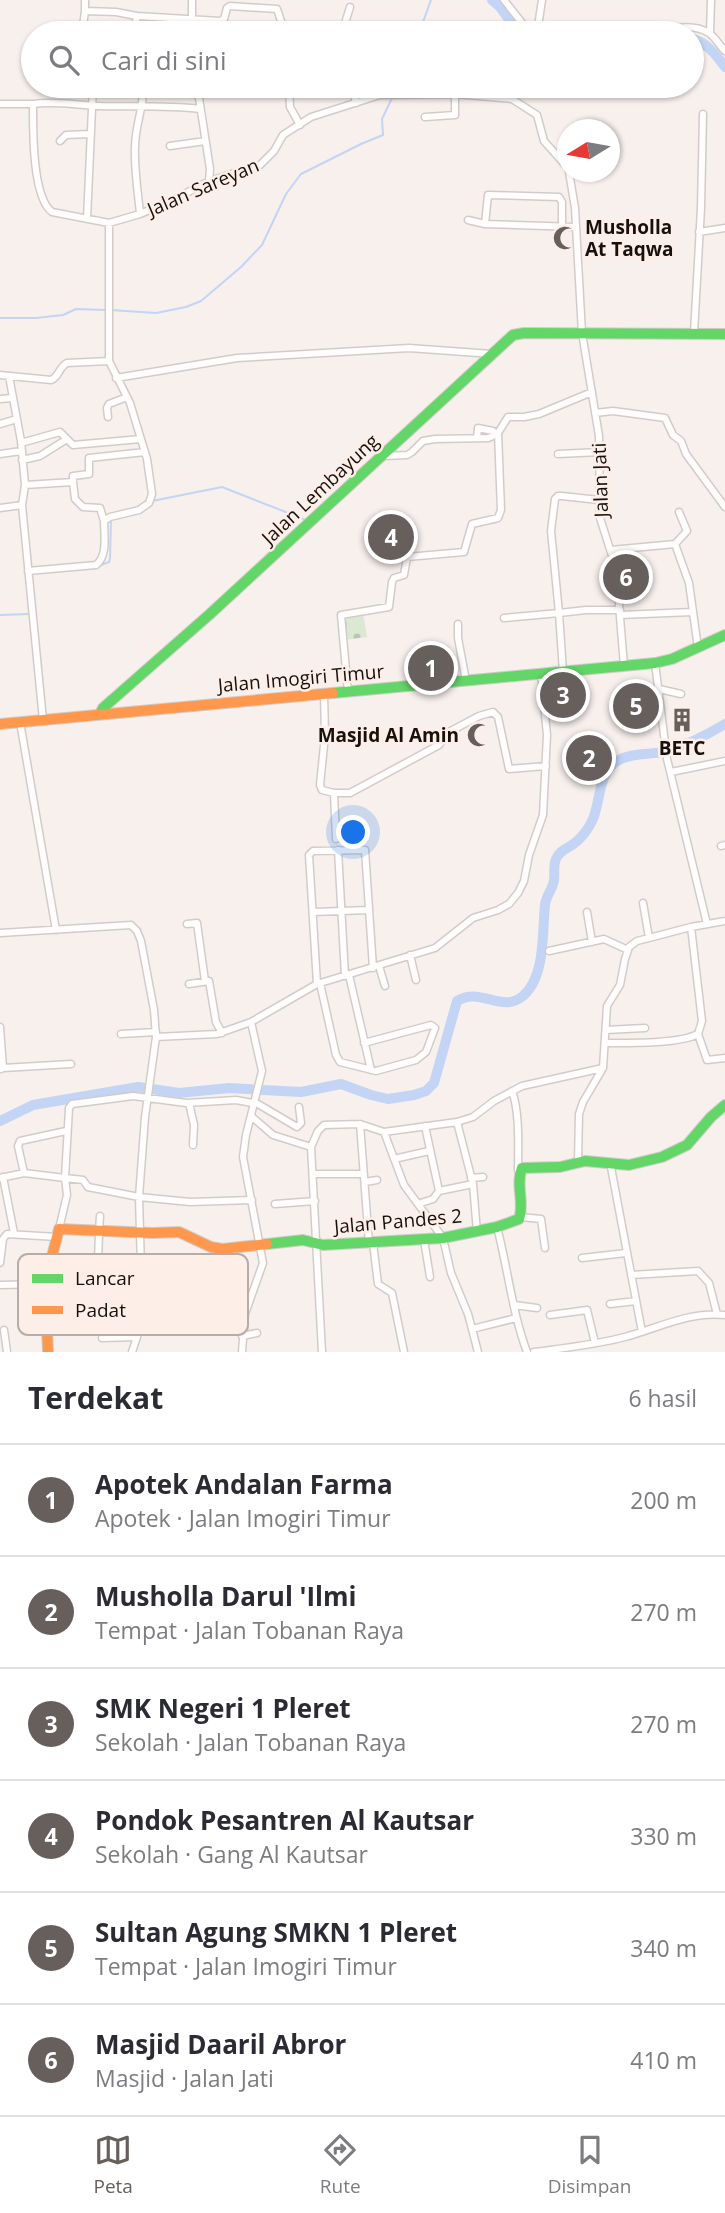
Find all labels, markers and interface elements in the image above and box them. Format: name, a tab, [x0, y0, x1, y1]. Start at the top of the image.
search box	[21, 21, 704, 98]
icon: search	[45, 41, 83, 79]
text: Cari di sini	[101, 42, 226, 78]
north arrow	[557, 119, 620, 182]
street label: Jalan Sareyan	[141, 152, 263, 223]
place label: Musholla At Taqwa	[585, 214, 674, 262]
mosque icon: Musholla At Taqwa	[551, 224, 579, 252]
street label: Jalan Lembayung	[254, 428, 384, 551]
street label: Jalan Jati	[586, 442, 614, 520]
pin: 4	[368, 511, 414, 563]
pin: 6	[603, 551, 649, 603]
pin: 1	[408, 642, 454, 694]
street label: Jalan Imogiri Timur	[215, 658, 385, 698]
pin: 3	[540, 669, 586, 721]
pin: 5	[613, 680, 659, 732]
building icon: BETC	[668, 706, 696, 734]
mosque icon: Masjid Al Amin	[465, 721, 493, 749]
place label: Masjid Al Amin	[318, 722, 459, 748]
pin: 2	[566, 732, 612, 784]
place label: BETC	[659, 735, 705, 761]
your location	[336, 815, 370, 849]
street label: Jalan Pandes 2	[331, 1202, 463, 1240]
legend	[18, 1254, 248, 1335]
text: Lancar	[75, 1265, 135, 1291]
text: Padat	[75, 1297, 126, 1323]
text: Terdekat	[28, 1377, 163, 1418]
text: 6 hasil	[628, 1382, 697, 1414]
text: Apotek Andalan Farma	[95, 1466, 393, 1502]
text: 1	[44, 1484, 58, 1516]
text: 200 m	[630, 1484, 697, 1516]
text: Apotek · Jalan Imogiri Timur	[95, 1502, 391, 1534]
text: Musholla Darul 'Ilmi	[95, 1578, 357, 1614]
text: 2	[44, 1596, 58, 1628]
text: 270 m	[630, 1596, 697, 1628]
text: Tempat · Jalan Tobanan Raya	[95, 1614, 404, 1646]
text: SMK Negeri 1 Pleret	[95, 1690, 351, 1726]
text: 3	[44, 1708, 58, 1740]
text: 270 m	[630, 1708, 697, 1740]
text: Sekolah · Jalan Tobanan Raya	[95, 1726, 406, 1758]
text: Pondok Pesantren Al Kautsar	[95, 1802, 474, 1838]
text: 4	[44, 1820, 58, 1852]
text: 330 m	[630, 1820, 697, 1852]
text: Sekolah · Gang Al Kautsar	[95, 1838, 368, 1870]
text: Sultan Agung SMKN 1 Pleret	[95, 1914, 457, 1950]
text: 5	[44, 1932, 58, 1964]
text: 340 m	[630, 1932, 697, 1964]
text: Tempat · Jalan Imogiri Timur	[95, 1950, 397, 1982]
text: Masjid Daaril Abror	[95, 2026, 346, 2062]
text: 6	[44, 2044, 58, 2076]
text: 410 m	[630, 2044, 697, 2076]
text: Masjid · Jalan Jati	[95, 2062, 274, 2094]
tab: Peta	[93, 2131, 133, 2199]
tab: Rute	[320, 2131, 361, 2199]
tab: Disimpan	[548, 2131, 632, 2199]

